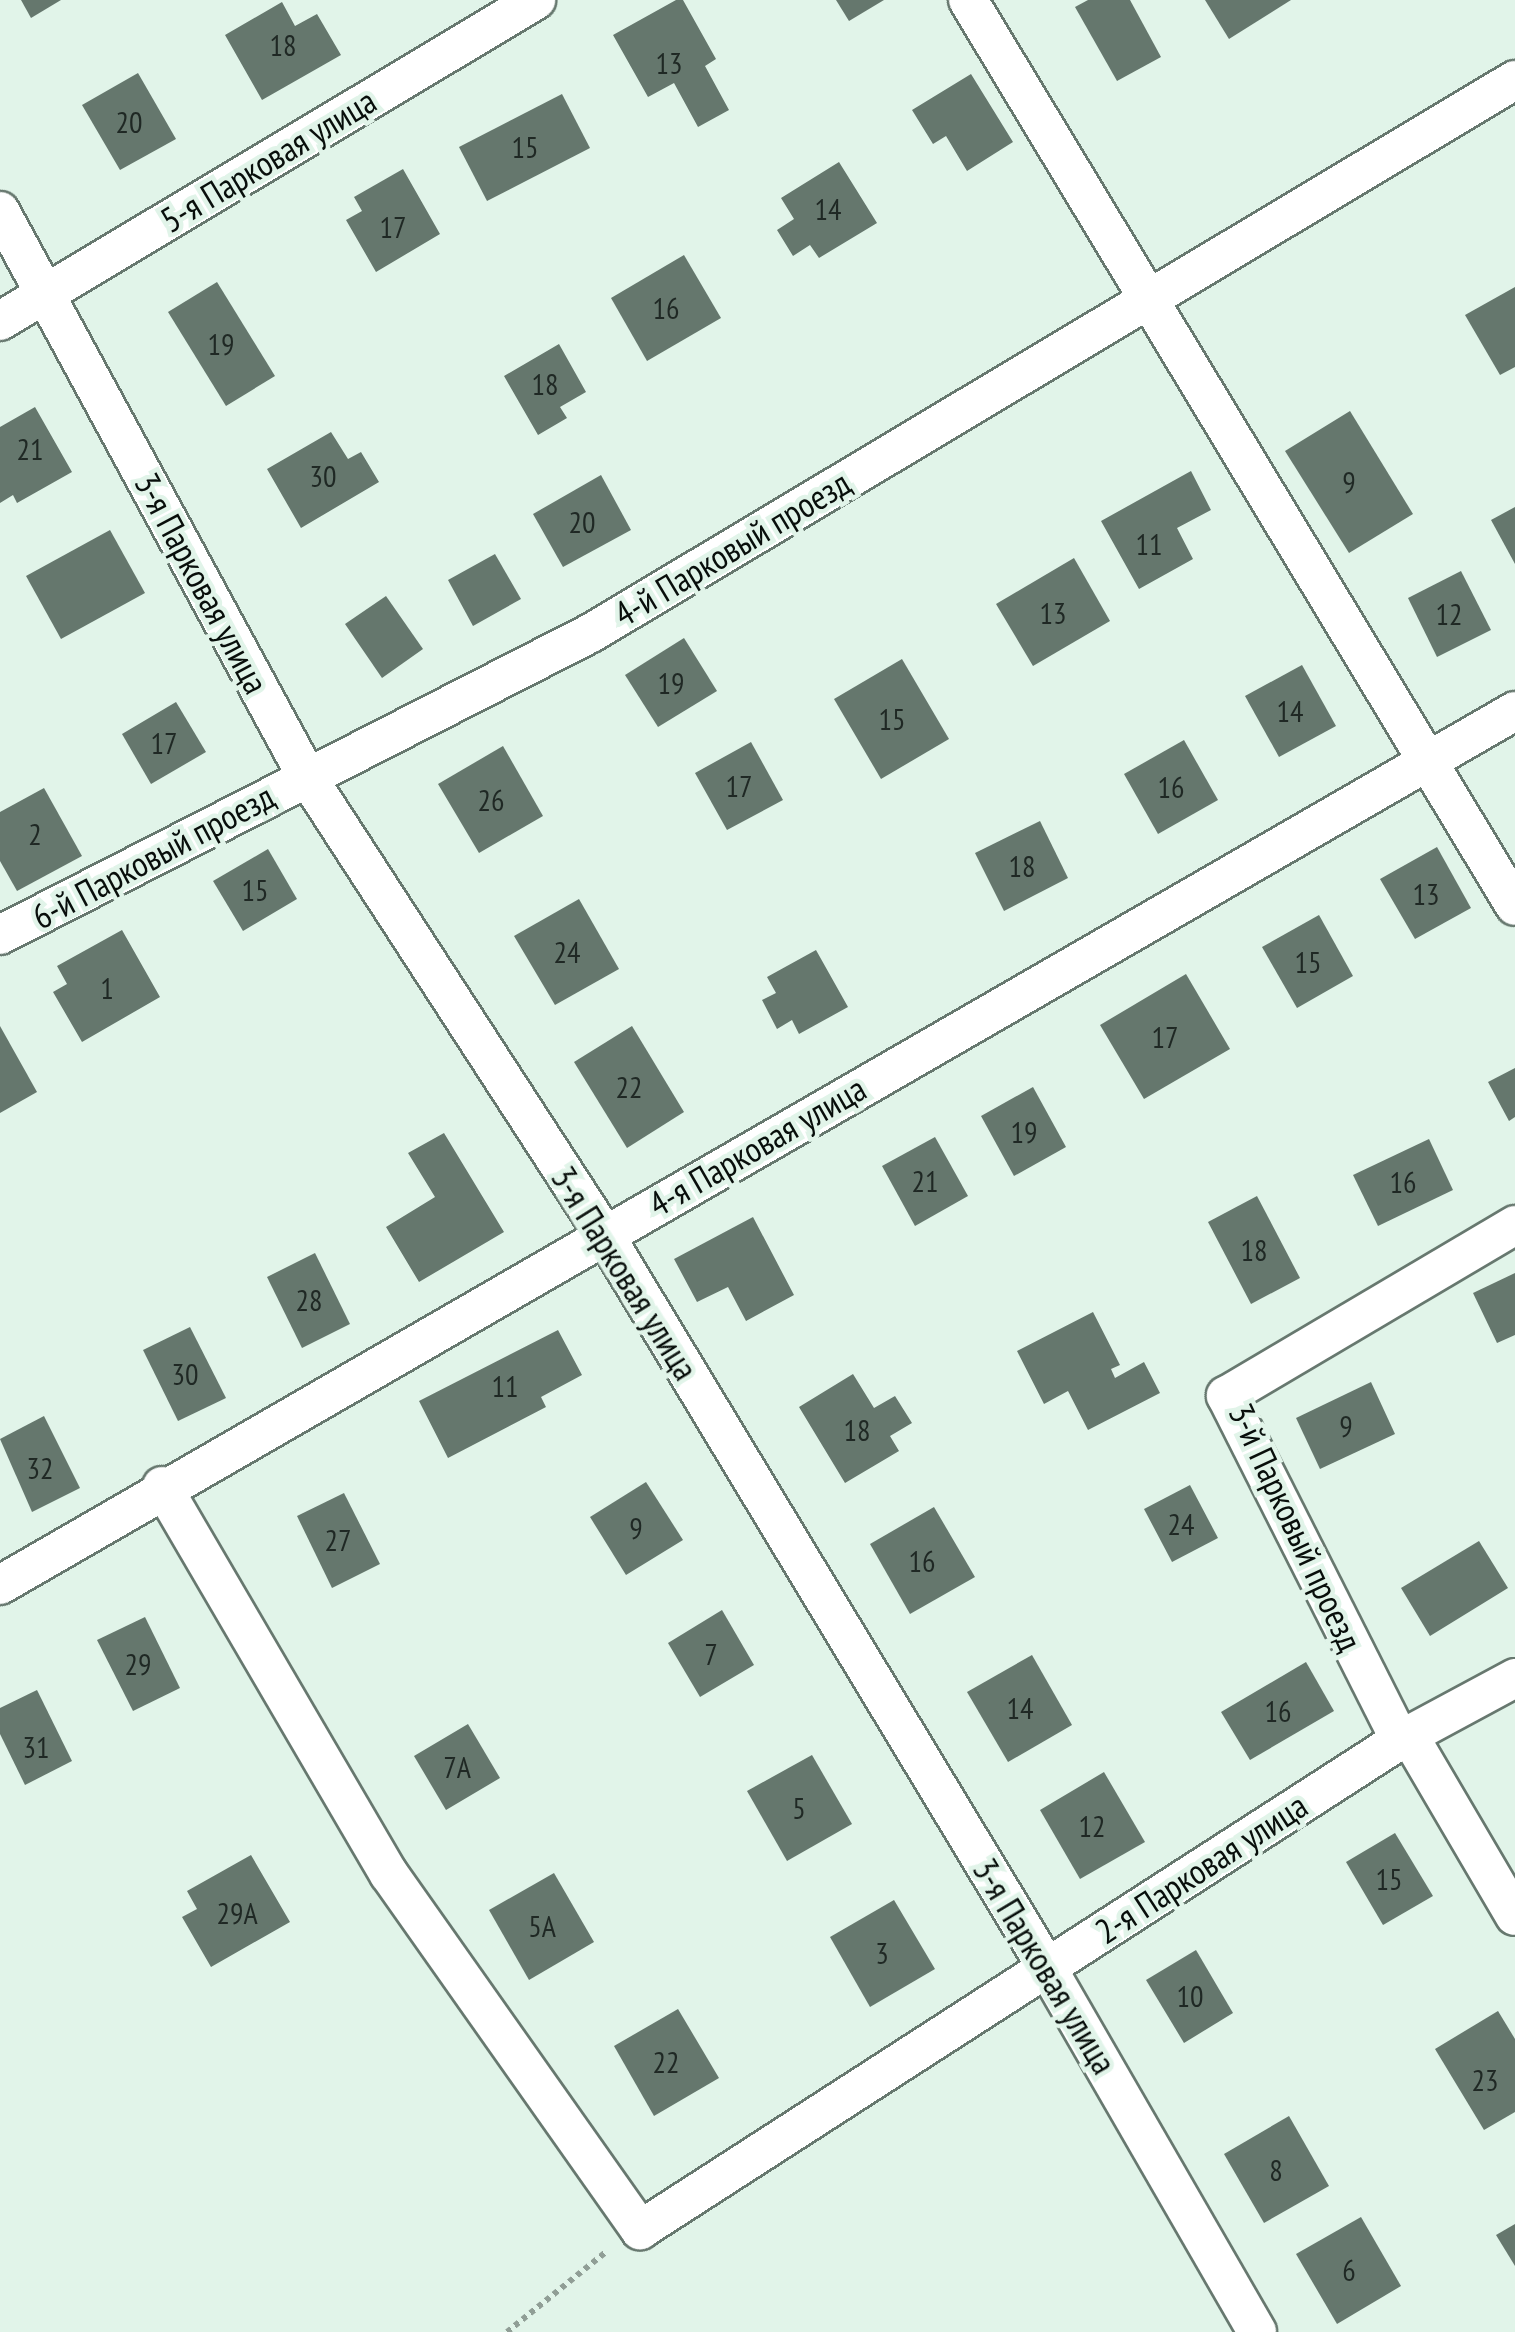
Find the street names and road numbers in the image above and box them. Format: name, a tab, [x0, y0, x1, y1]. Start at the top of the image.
street label: 5-я Парковая улица	[153, 79, 383, 241]
street label: 4-й Парковый проезд	[606, 461, 858, 635]
street label: 3-я Парковая улица	[126, 466, 278, 700]
street label: 6-й Парковый проезд	[25, 775, 281, 937]
street label: 4-я Парковая улица	[641, 1067, 873, 1225]
street label: 3-я Парковая улица	[543, 1159, 707, 1387]
street label: 3-й Парковый проезд	[1220, 1397, 1372, 1657]
street label: 2-я Парковая улица	[1087, 1784, 1315, 1952]
street label: 3-я Парковая улица	[964, 1851, 1126, 2081]

